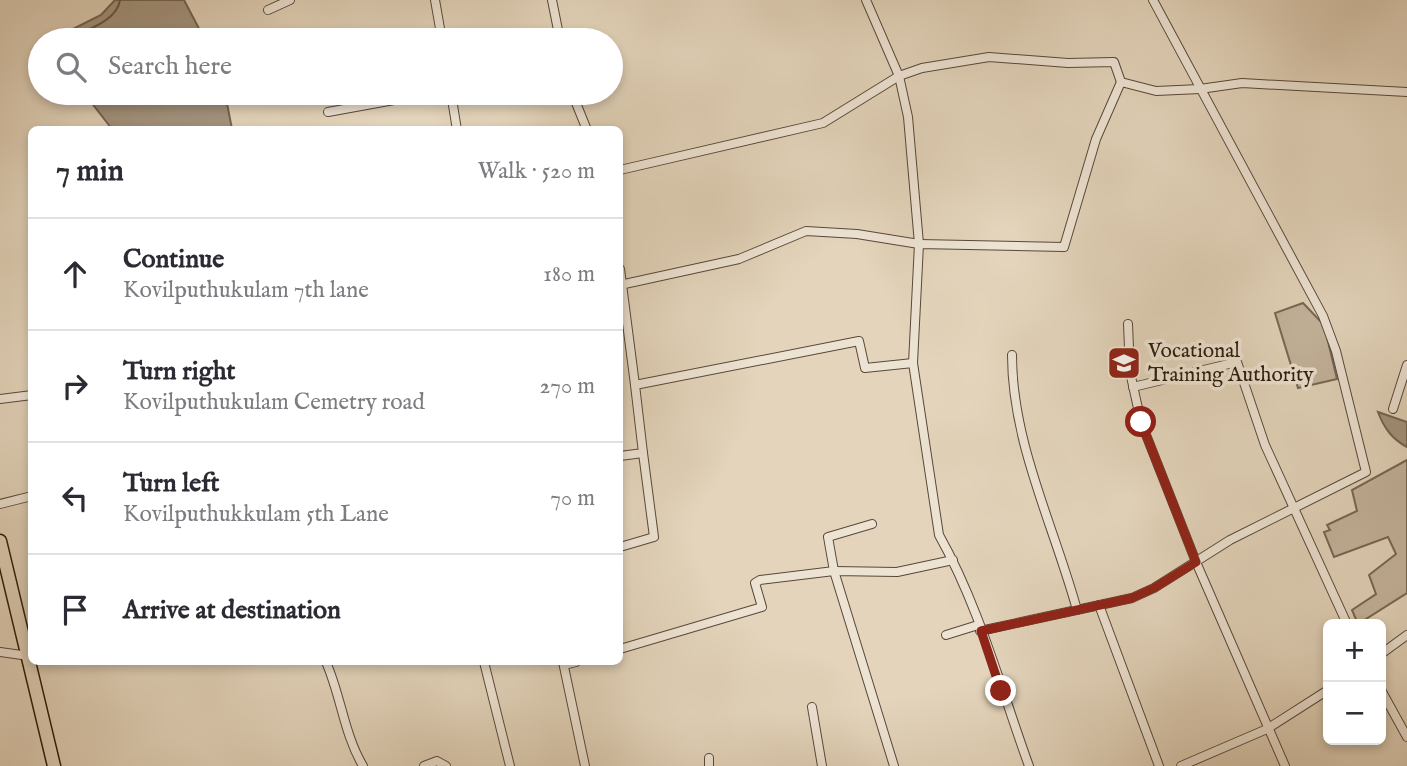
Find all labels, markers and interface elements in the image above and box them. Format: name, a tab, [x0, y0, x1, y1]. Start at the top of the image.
search box	[28, 28, 623, 105]
icon: search	[52, 48, 90, 86]
text: Search here	[108, 50, 232, 83]
text: 7 min	[56, 153, 124, 191]
text: Walk · 520 m	[478, 157, 595, 186]
text: Continue	[123, 243, 224, 276]
icon: ahead	[56, 255, 94, 293]
text: 180 m	[543, 260, 595, 289]
text: Kovilputhukulam 7th lane	[123, 276, 369, 305]
place label: Vocational Training Authority	[1147, 338, 1314, 389]
school or university icon: Vocational Training Authority	[1105, 344, 1143, 382]
text: Turn right	[123, 355, 236, 388]
icon: right	[56, 367, 94, 405]
text: 270 m	[540, 372, 595, 401]
text: Kovilputhukulam Cemetry road	[123, 388, 425, 417]
route start	[1125, 406, 1156, 437]
text: Turn left	[123, 467, 220, 500]
icon: left	[56, 479, 94, 517]
text: 70 m	[550, 484, 595, 513]
text: Kovilputhukkulam 5th Lane	[123, 500, 389, 529]
icon: arrive	[56, 591, 94, 629]
text: Arrive at destination	[123, 594, 341, 627]
map controls	[1323, 619, 1386, 745]
button: +	[1323, 619, 1386, 682]
route end	[985, 675, 1016, 706]
button: −	[1323, 682, 1386, 745]

